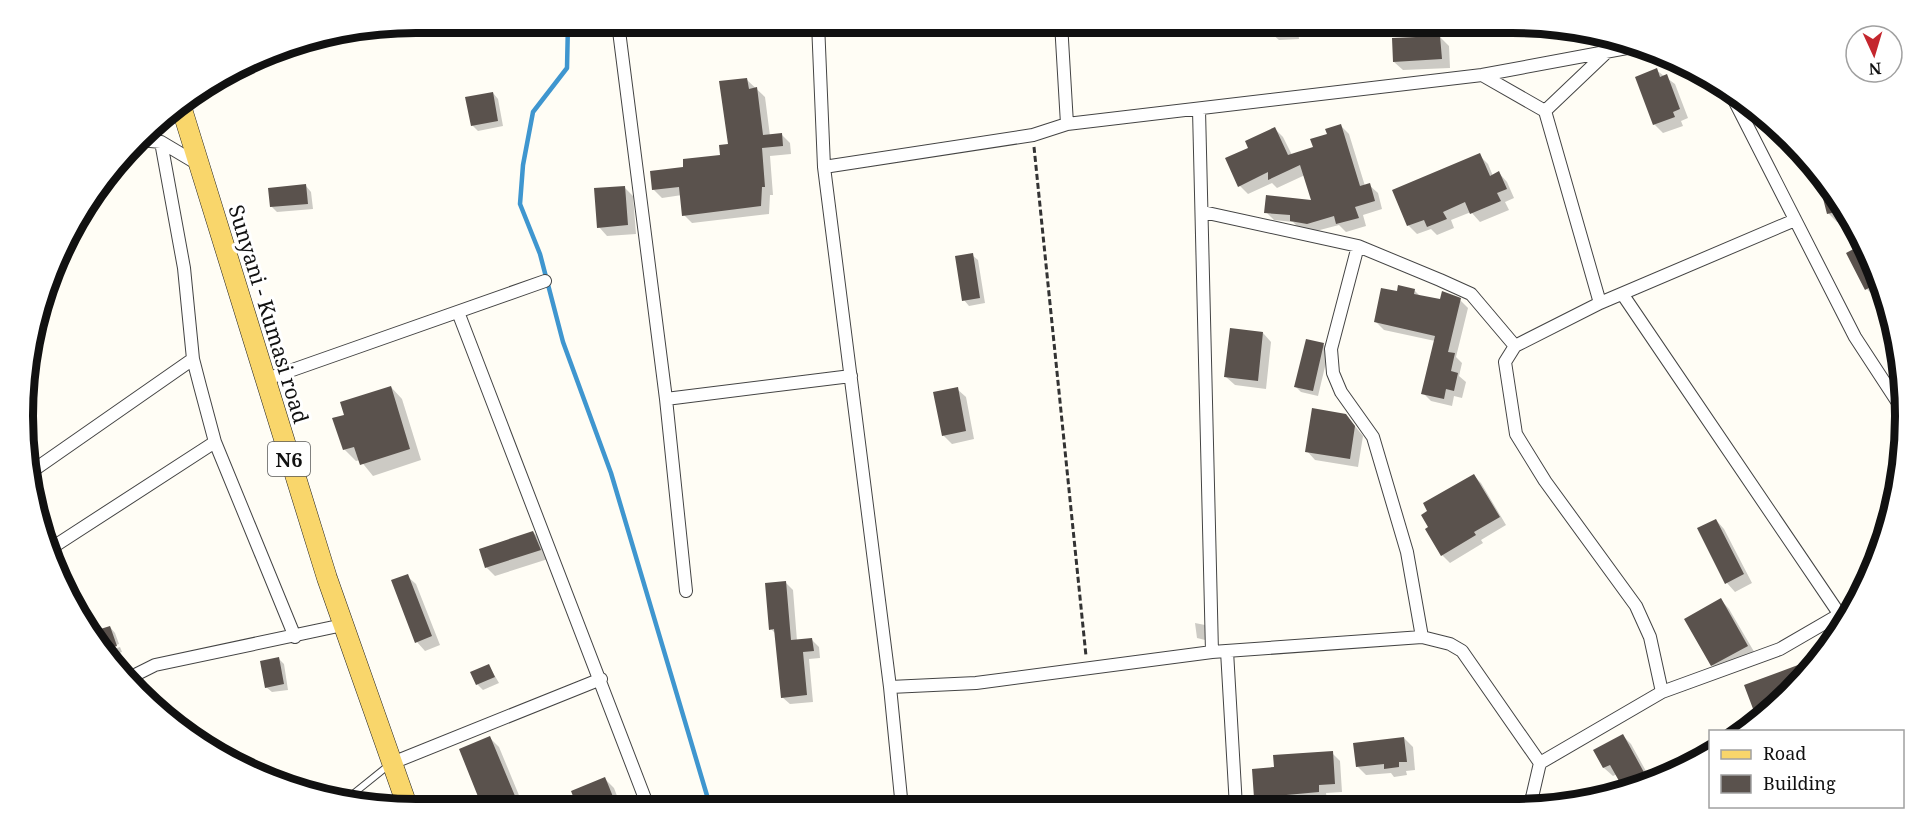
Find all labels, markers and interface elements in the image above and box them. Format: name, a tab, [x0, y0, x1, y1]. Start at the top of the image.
north arrow	[1844, 24, 1904, 84]
text: N	[1868, 58, 1882, 80]
street label: Sunyani - Kumasi road	[222, 201, 316, 427]
road number: N6	[268, 442, 310, 476]
legend	[1709, 730, 1904, 808]
text: Road	[1763, 741, 1806, 765]
text: Building	[1763, 771, 1836, 795]

